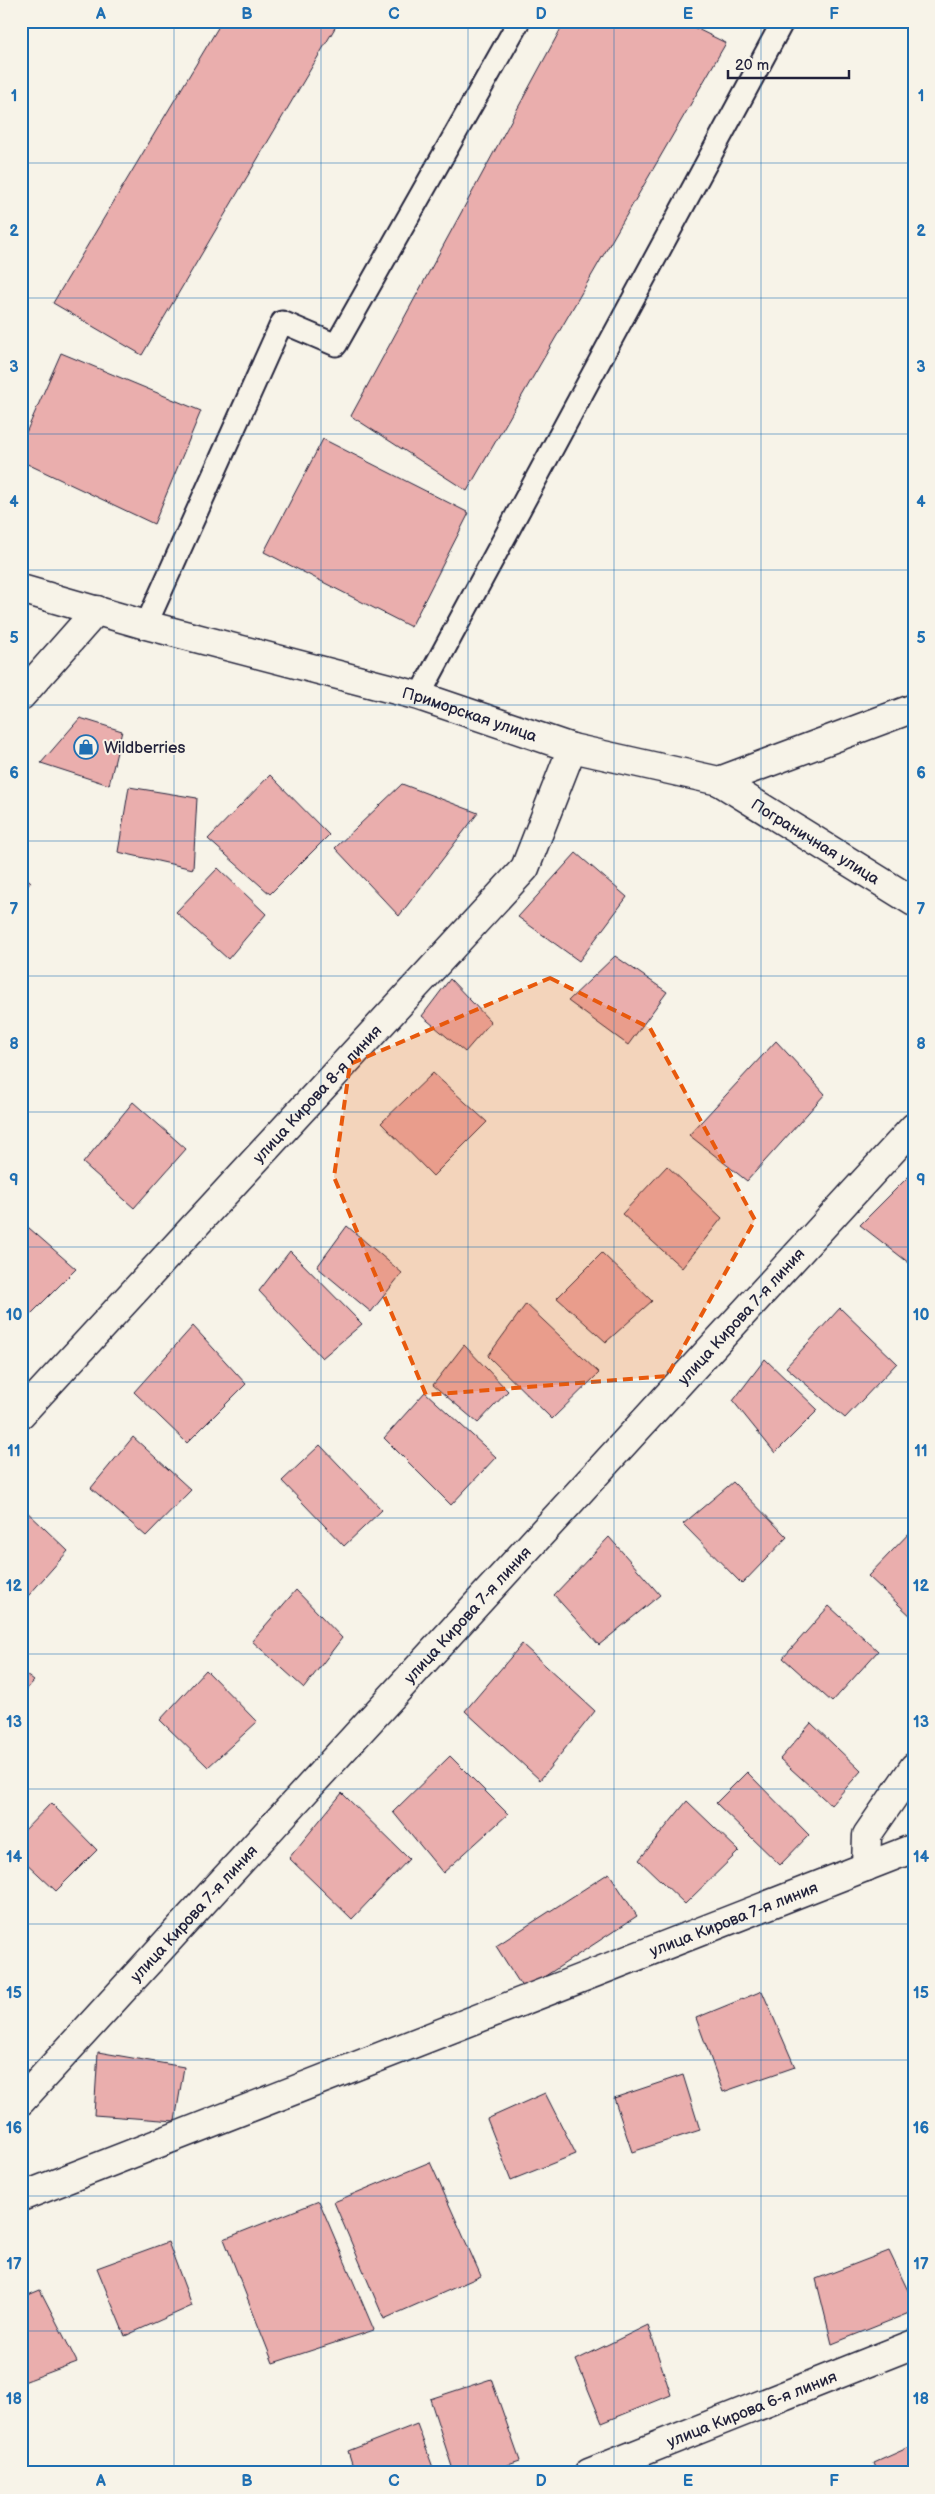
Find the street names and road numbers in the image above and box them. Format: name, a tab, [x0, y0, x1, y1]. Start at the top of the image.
street label: Приморская улица	[400, 684, 540, 747]
street label: Пограничная улица	[747, 795, 883, 890]
street label: улица Кирова 8-я линия	[250, 1022, 386, 1168]
street label: улица Кирова 7-я линия	[674, 1245, 809, 1389]
street label: улица Кирова 7-я линия	[401, 1543, 536, 1688]
street label: улица Кирова 7-я линия	[127, 1842, 262, 1986]
street label: улица Кирова 7-я линия	[647, 1878, 821, 1961]
street label: улица Кирова 6-я линия	[664, 2368, 840, 2452]

